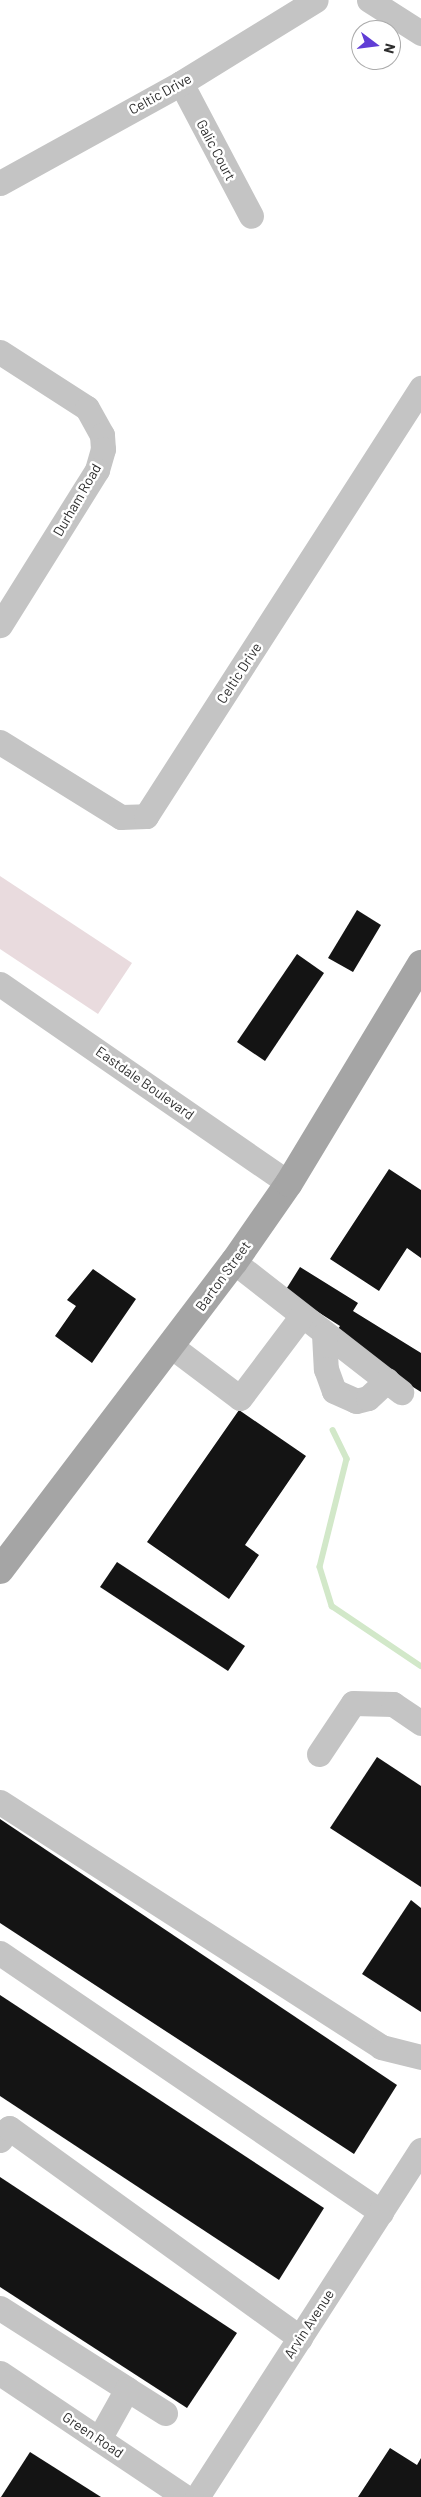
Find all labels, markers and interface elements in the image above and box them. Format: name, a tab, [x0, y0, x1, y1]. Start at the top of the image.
north arrow	[351, 20, 401, 70]
text: N	[381, 42, 399, 55]
street label: Celtic Drive	[126, 70, 194, 118]
street label: Galic Court	[193, 117, 239, 183]
street label: Durham Road	[49, 461, 105, 539]
street label: Celtic Drive	[213, 639, 265, 707]
street label: Eastdale Boulevard	[93, 1043, 197, 1123]
street label: Barton Street	[192, 1238, 254, 1314]
street label: Arvin Avenue	[280, 2286, 338, 2362]
street label: Green Road	[59, 2409, 127, 2461]

